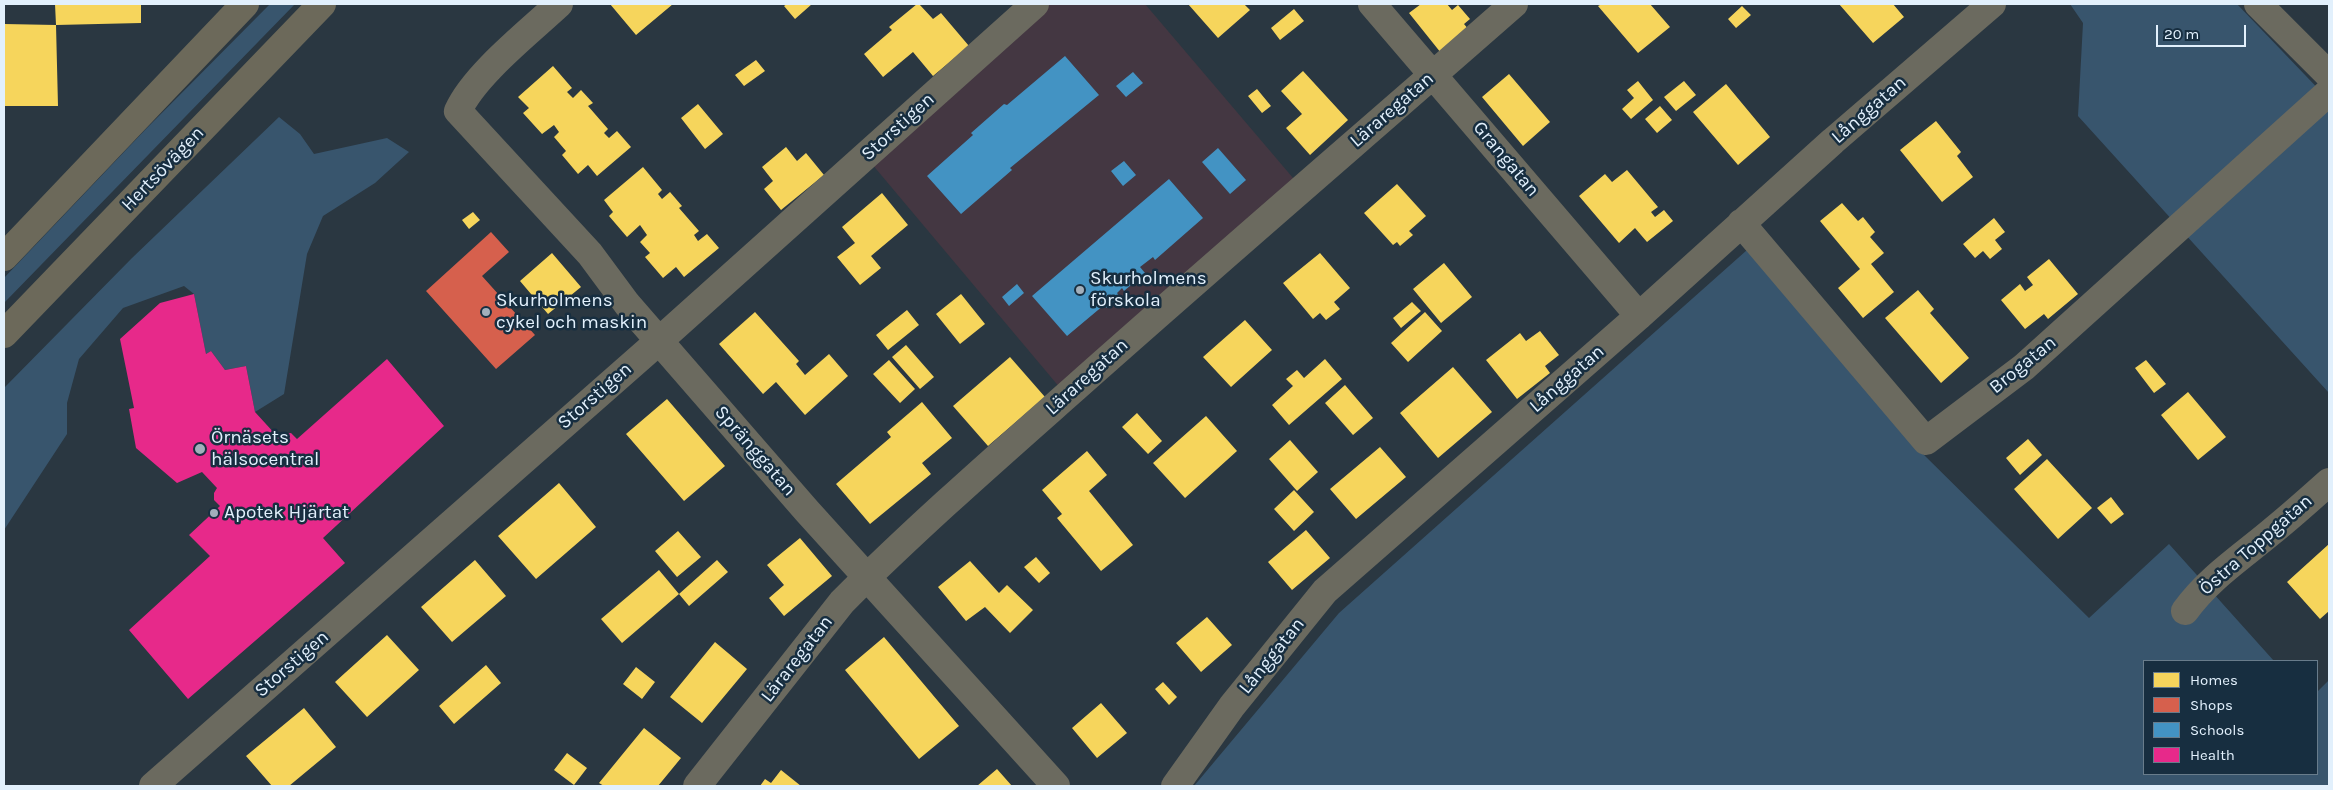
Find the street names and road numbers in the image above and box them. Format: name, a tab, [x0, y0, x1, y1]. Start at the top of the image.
street label: Läraregatan	[1345, 67, 1439, 153]
street label: Långgatan	[1827, 71, 1911, 149]
street label: Storstigen	[857, 88, 939, 166]
street label: Grangatan	[1468, 117, 1544, 201]
street label: Hertsövägen	[117, 122, 209, 216]
street label: Brogatan	[1985, 331, 2061, 399]
street label: Läraregatan	[1041, 334, 1133, 420]
street label: Långgatan	[1525, 340, 1609, 418]
street label: Storstigen	[553, 358, 637, 434]
street label: Spränggatan	[710, 401, 800, 501]
street label: Östra Toppgatan	[2195, 490, 2317, 600]
street label: Läraregatan	[756, 611, 838, 707]
street label: Långgatan	[1234, 613, 1310, 699]
street label: Storstigen	[250, 626, 334, 702]

